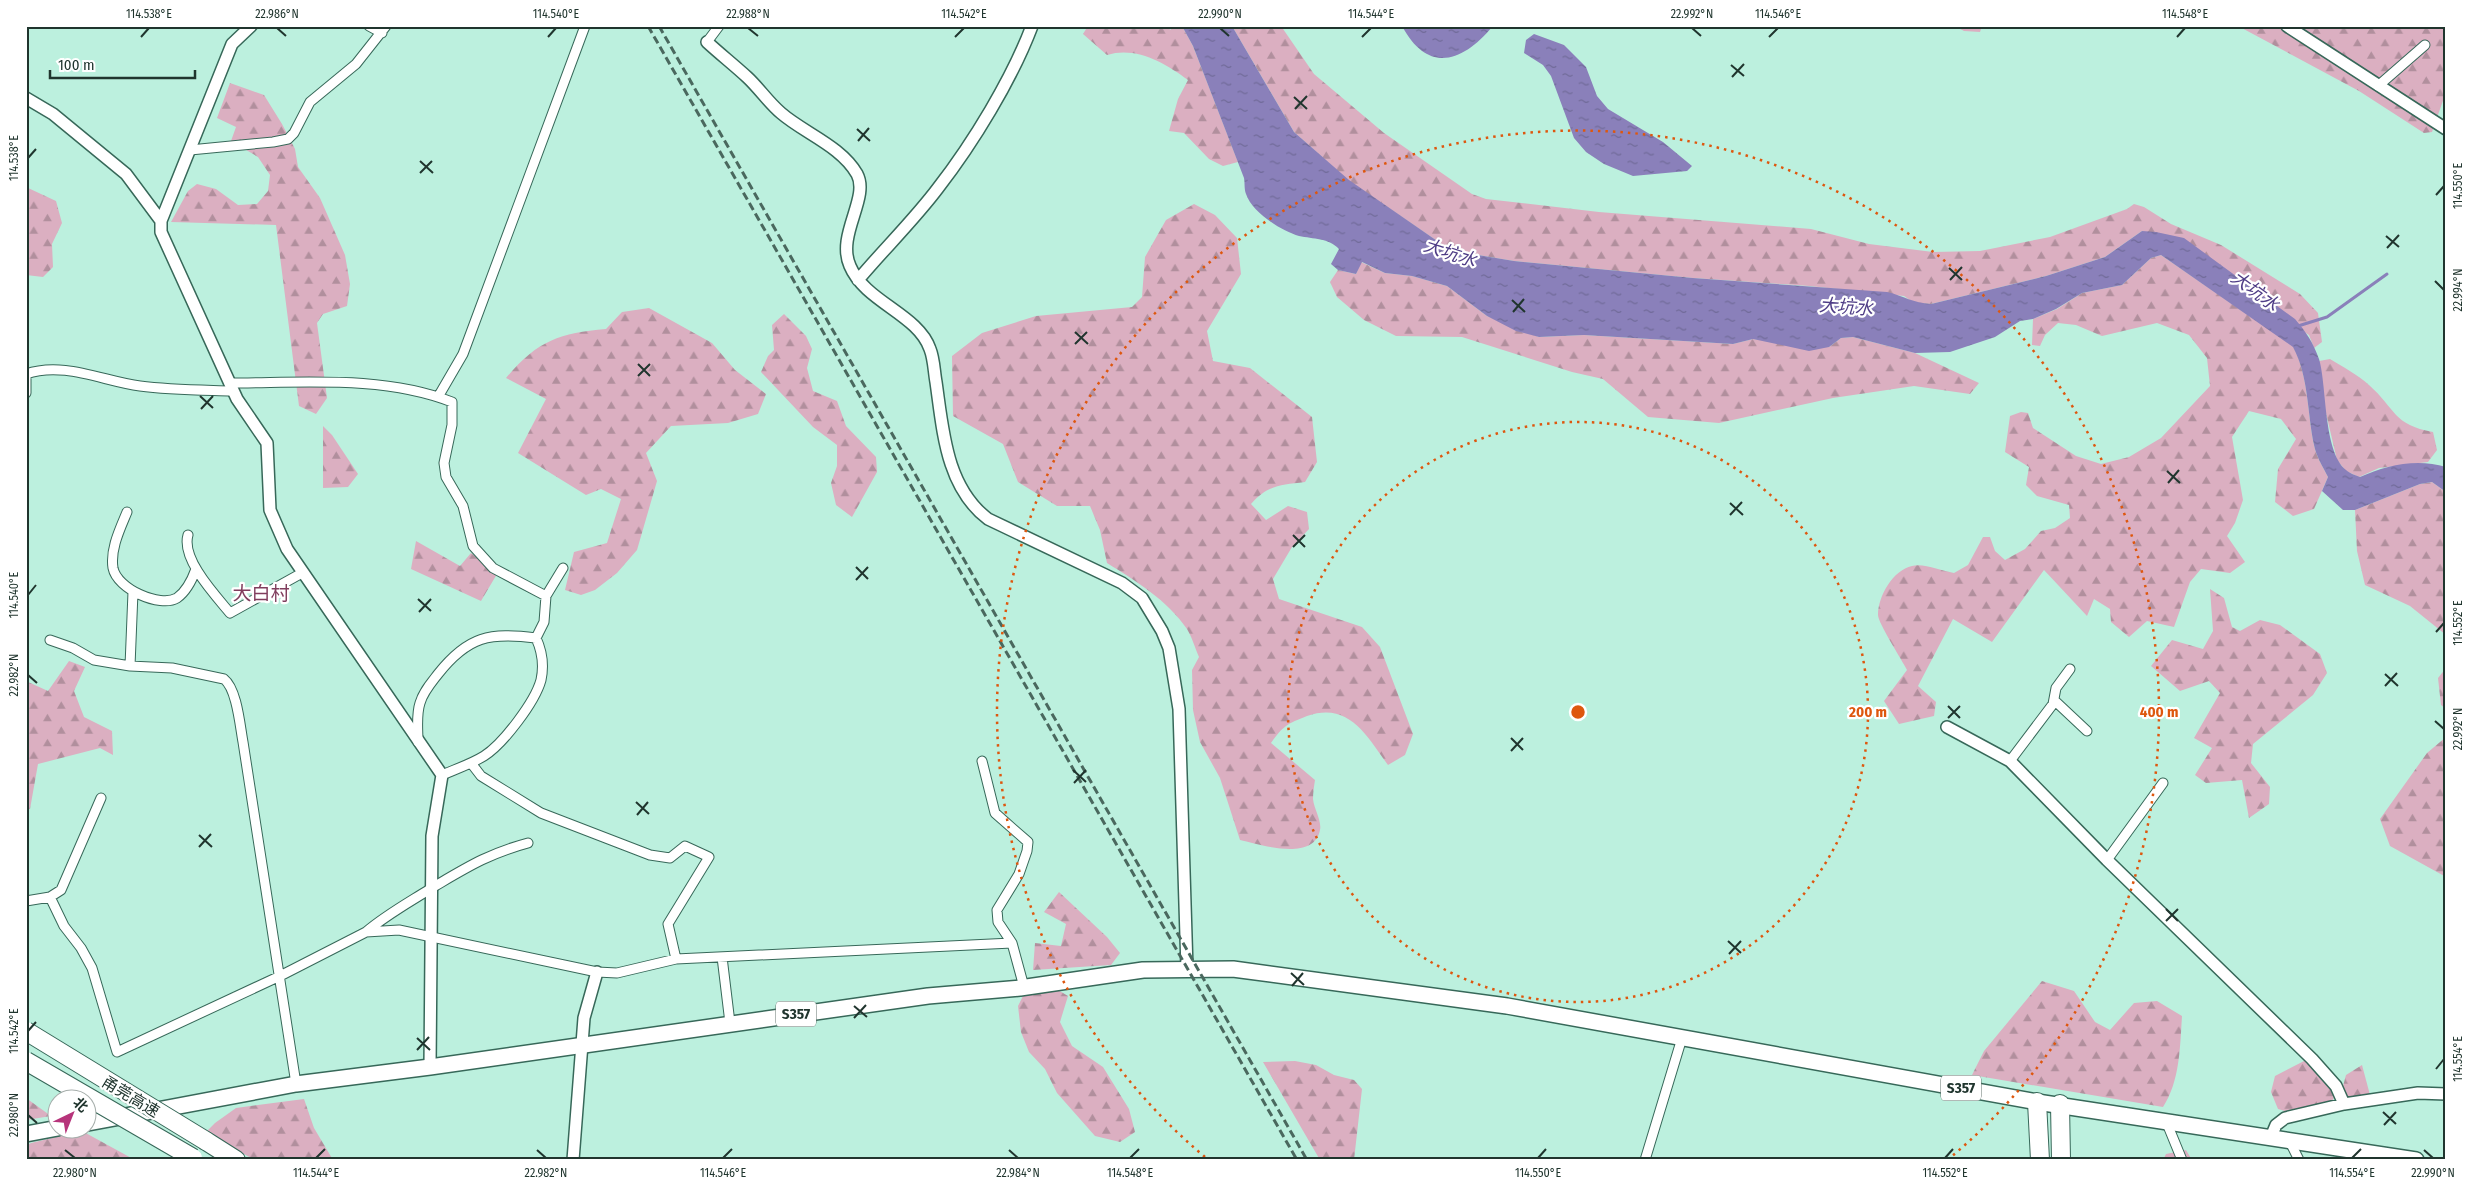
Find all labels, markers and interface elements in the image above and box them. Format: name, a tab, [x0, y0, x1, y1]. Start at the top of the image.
text: 114.538°E	[126, 7, 172, 21]
text: 22.986°N	[255, 7, 299, 21]
text: 114.540°E	[533, 7, 580, 21]
text: 22.988°N	[726, 7, 770, 21]
text: 114.542°E	[941, 7, 987, 21]
text: 22.990°N	[1198, 7, 1242, 21]
text: 114.544°E	[1348, 7, 1394, 21]
text: 22.992°N	[1671, 7, 1713, 21]
text: 114.546°E	[1755, 7, 1801, 21]
text: 114.548°E	[2162, 7, 2208, 21]
scale bar	[50, 48, 195, 80]
text: 100 m	[58, 56, 95, 74]
text: 114.538°E	[7, 135, 21, 181]
text: 114.550°E	[2451, 163, 2465, 209]
water label: 大坑水	[1421, 234, 1480, 272]
water label: 大坑水	[2227, 266, 2284, 316]
text: 22.994°N	[2451, 268, 2465, 312]
water label: 大坑水	[1818, 294, 1875, 320]
text: 114.540°E	[7, 571, 21, 618]
district label: 大白村	[232, 582, 290, 605]
text: 114.552°E	[2451, 600, 2465, 646]
text: 22.982°N	[7, 654, 21, 696]
centre of rings	[1569, 703, 1587, 721]
text: 200 m	[1848, 703, 1887, 721]
text: 400 m	[2140, 703, 2178, 721]
text: 22.992°N	[2451, 708, 2465, 750]
road number: S357	[776, 1002, 816, 1026]
text: 114.542°E	[7, 1008, 21, 1054]
text: 114.554°E	[2451, 1036, 2465, 1082]
street label: 甬莞高速	[98, 1072, 163, 1121]
road number: S357	[1941, 1076, 1981, 1100]
north arrow	[48, 1088, 98, 1138]
text: 22.980°N	[7, 1093, 21, 1137]
text: 北	[70, 1094, 91, 1116]
text: 22.980°N	[53, 1166, 97, 1180]
text: 114.544°E	[293, 1166, 339, 1180]
text: 22.982°N	[525, 1166, 567, 1180]
text: 114.546°E	[700, 1166, 746, 1180]
text: 22.984°N	[996, 1166, 1040, 1180]
text: 114.548°E	[1107, 1166, 1153, 1180]
text: 114.550°E	[1515, 1166, 1561, 1180]
text: 114.552°E	[1922, 1166, 1968, 1180]
text: 114.554°E	[2329, 1166, 2375, 1180]
text: 22.990°N	[2411, 1166, 2455, 1180]

